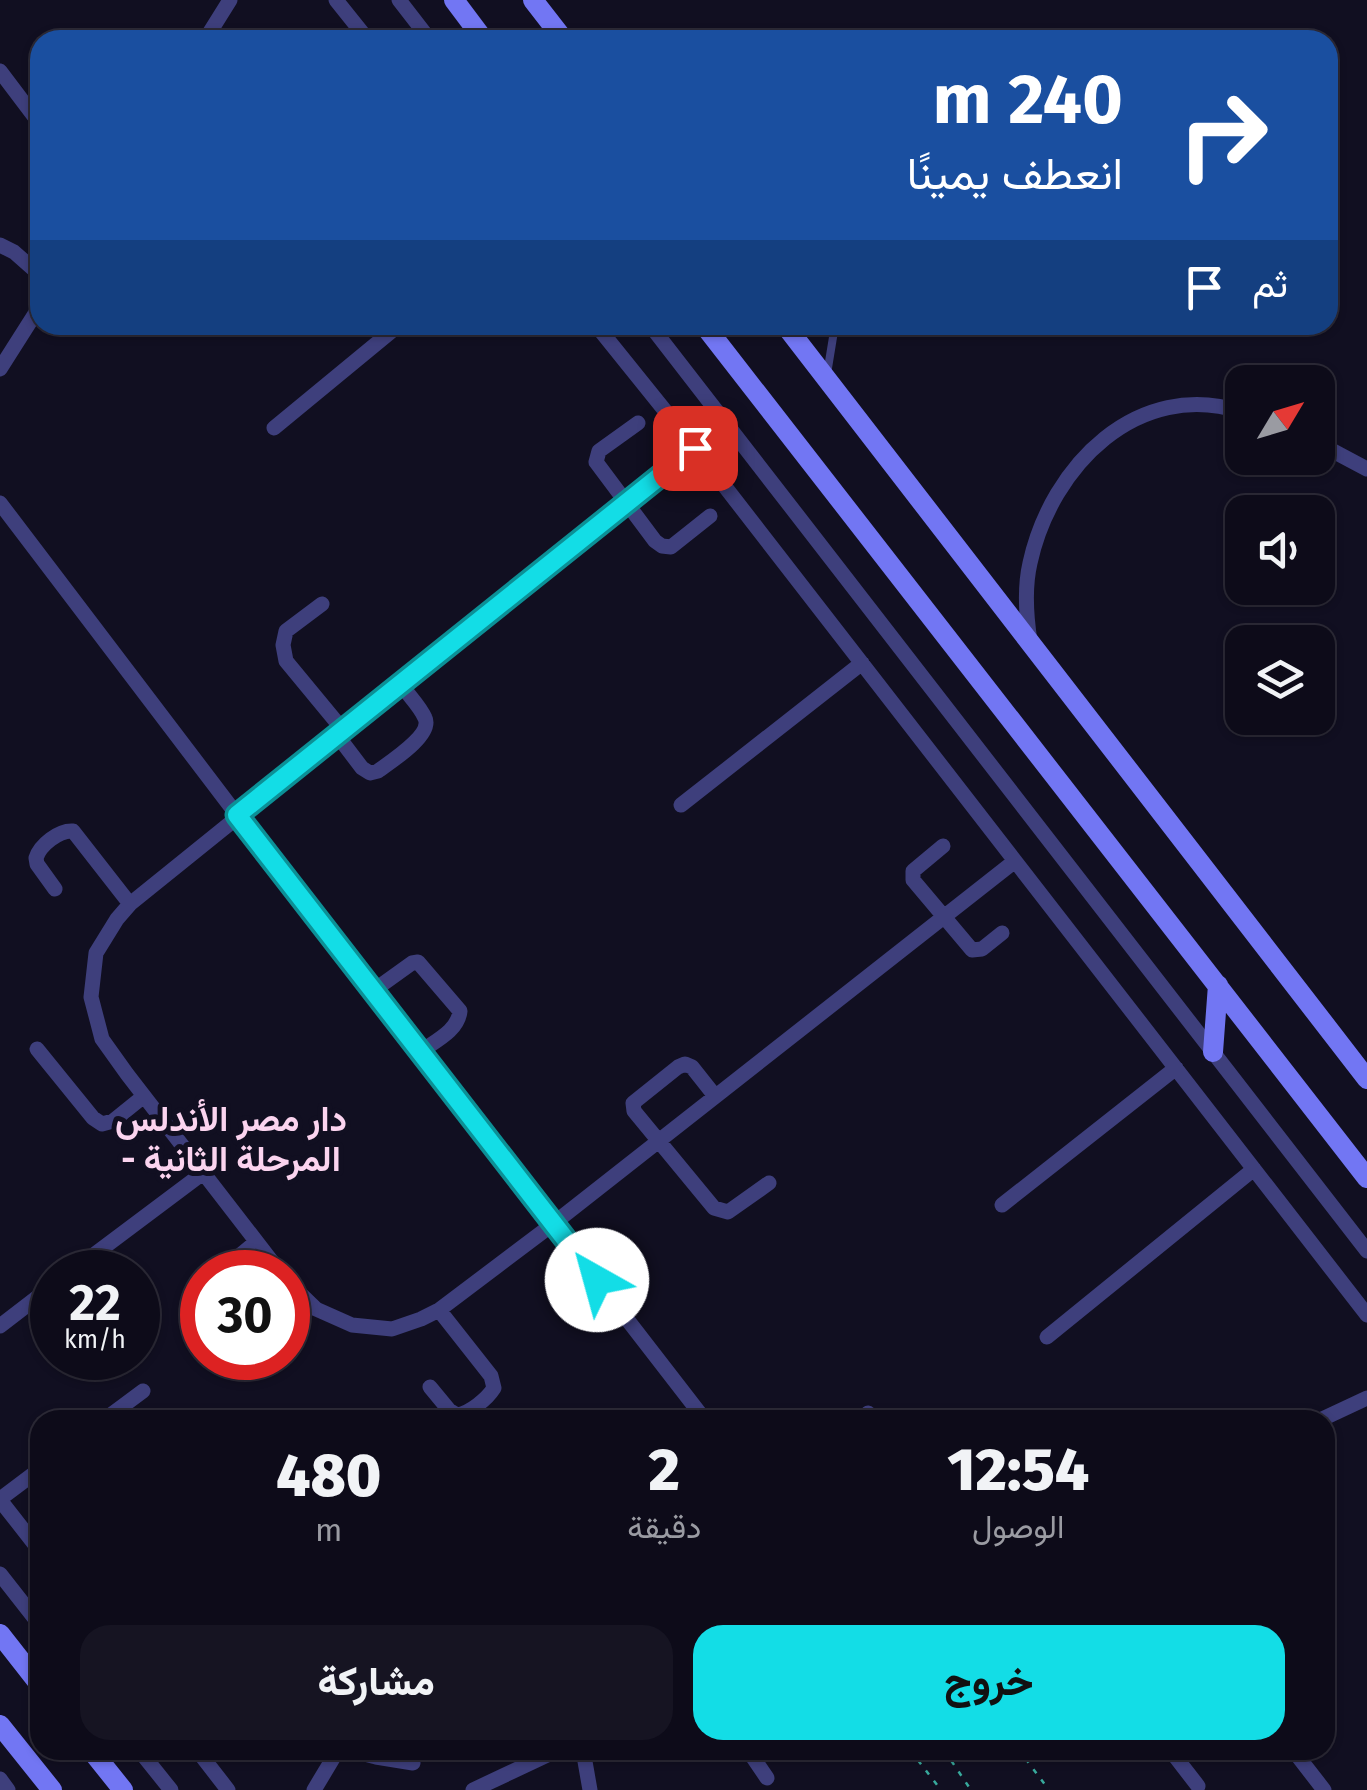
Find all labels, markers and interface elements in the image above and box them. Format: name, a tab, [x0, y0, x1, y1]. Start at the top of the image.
text: 240 m	[933, 58, 1123, 142]
icon: right	[1158, 70, 1288, 200]
text: انعطف يمينًا	[907, 147, 1123, 201]
icon: arrive	[1177, 260, 1232, 315]
text: ثم	[1252, 261, 1288, 307]
north arrow	[1225, 365, 1335, 475]
map controls	[1225, 365, 1335, 735]
pin	[653, 406, 738, 491]
icon: arrive	[668, 421, 723, 476]
button: sound	[1225, 495, 1335, 605]
button: layers	[1225, 625, 1335, 735]
district label: دار مصر الأندلس - المرحلة الثانية	[115, 1098, 347, 1181]
position arrow	[545, 1228, 649, 1332]
speed limit sign: 30	[180, 1250, 310, 1380]
text: 22	[69, 1273, 121, 1333]
text: km/h	[64, 1325, 126, 1355]
text: 2	[649, 1434, 680, 1506]
text: 12:54	[947, 1434, 1089, 1506]
text: 480	[276, 1440, 381, 1512]
text: دقيقة	[627, 1508, 701, 1546]
text: الوصول	[972, 1508, 1064, 1546]
text: m	[315, 1511, 342, 1549]
button: مشاركة	[80, 1625, 673, 1740]
button: خروج	[693, 1625, 1285, 1740]

